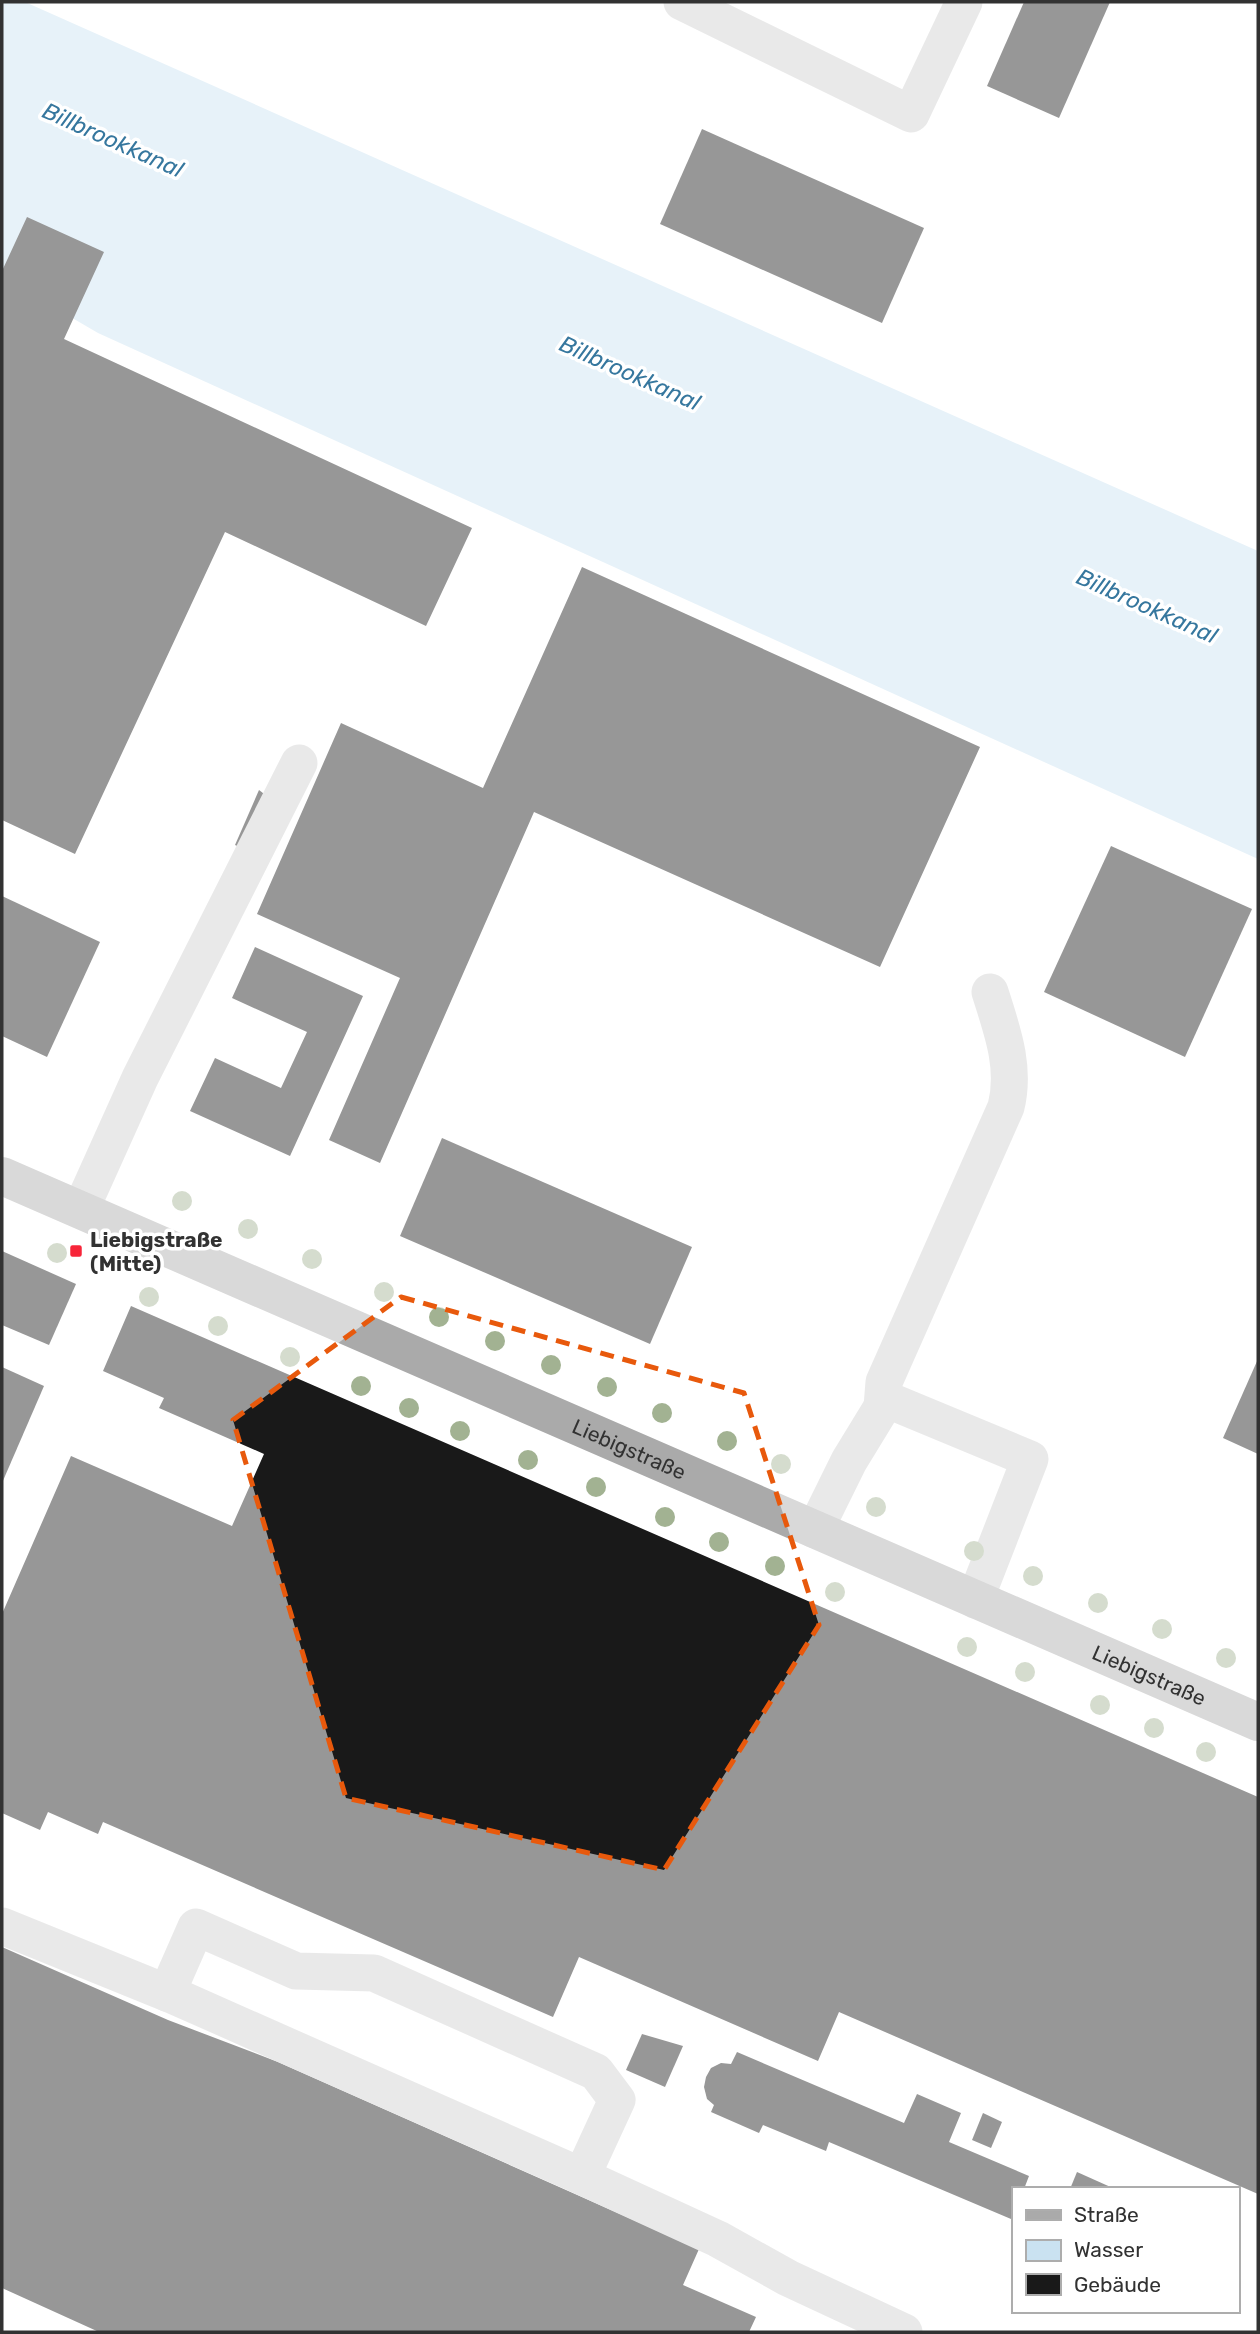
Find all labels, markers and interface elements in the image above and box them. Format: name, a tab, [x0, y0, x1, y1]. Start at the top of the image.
water label: Billbrookkanal	[38, 96, 188, 184]
water label: Billbrookkanal	[555, 329, 705, 417]
water label: Billbrookkanal	[1072, 562, 1222, 650]
place label: Liebigstraße (Mitte)	[90, 1227, 223, 1276]
marker: Liebigstraße (Mitte)	[68, 1243, 84, 1259]
street label: Liebigstraße	[569, 1413, 690, 1484]
street label: Liebigstraße	[1089, 1639, 1210, 1710]
legend	[1012, 2187, 1239, 2313]
text: Straße	[1074, 2202, 1139, 2227]
text: Wasser	[1074, 2237, 1143, 2262]
text: Gebäude	[1074, 2272, 1161, 2297]

